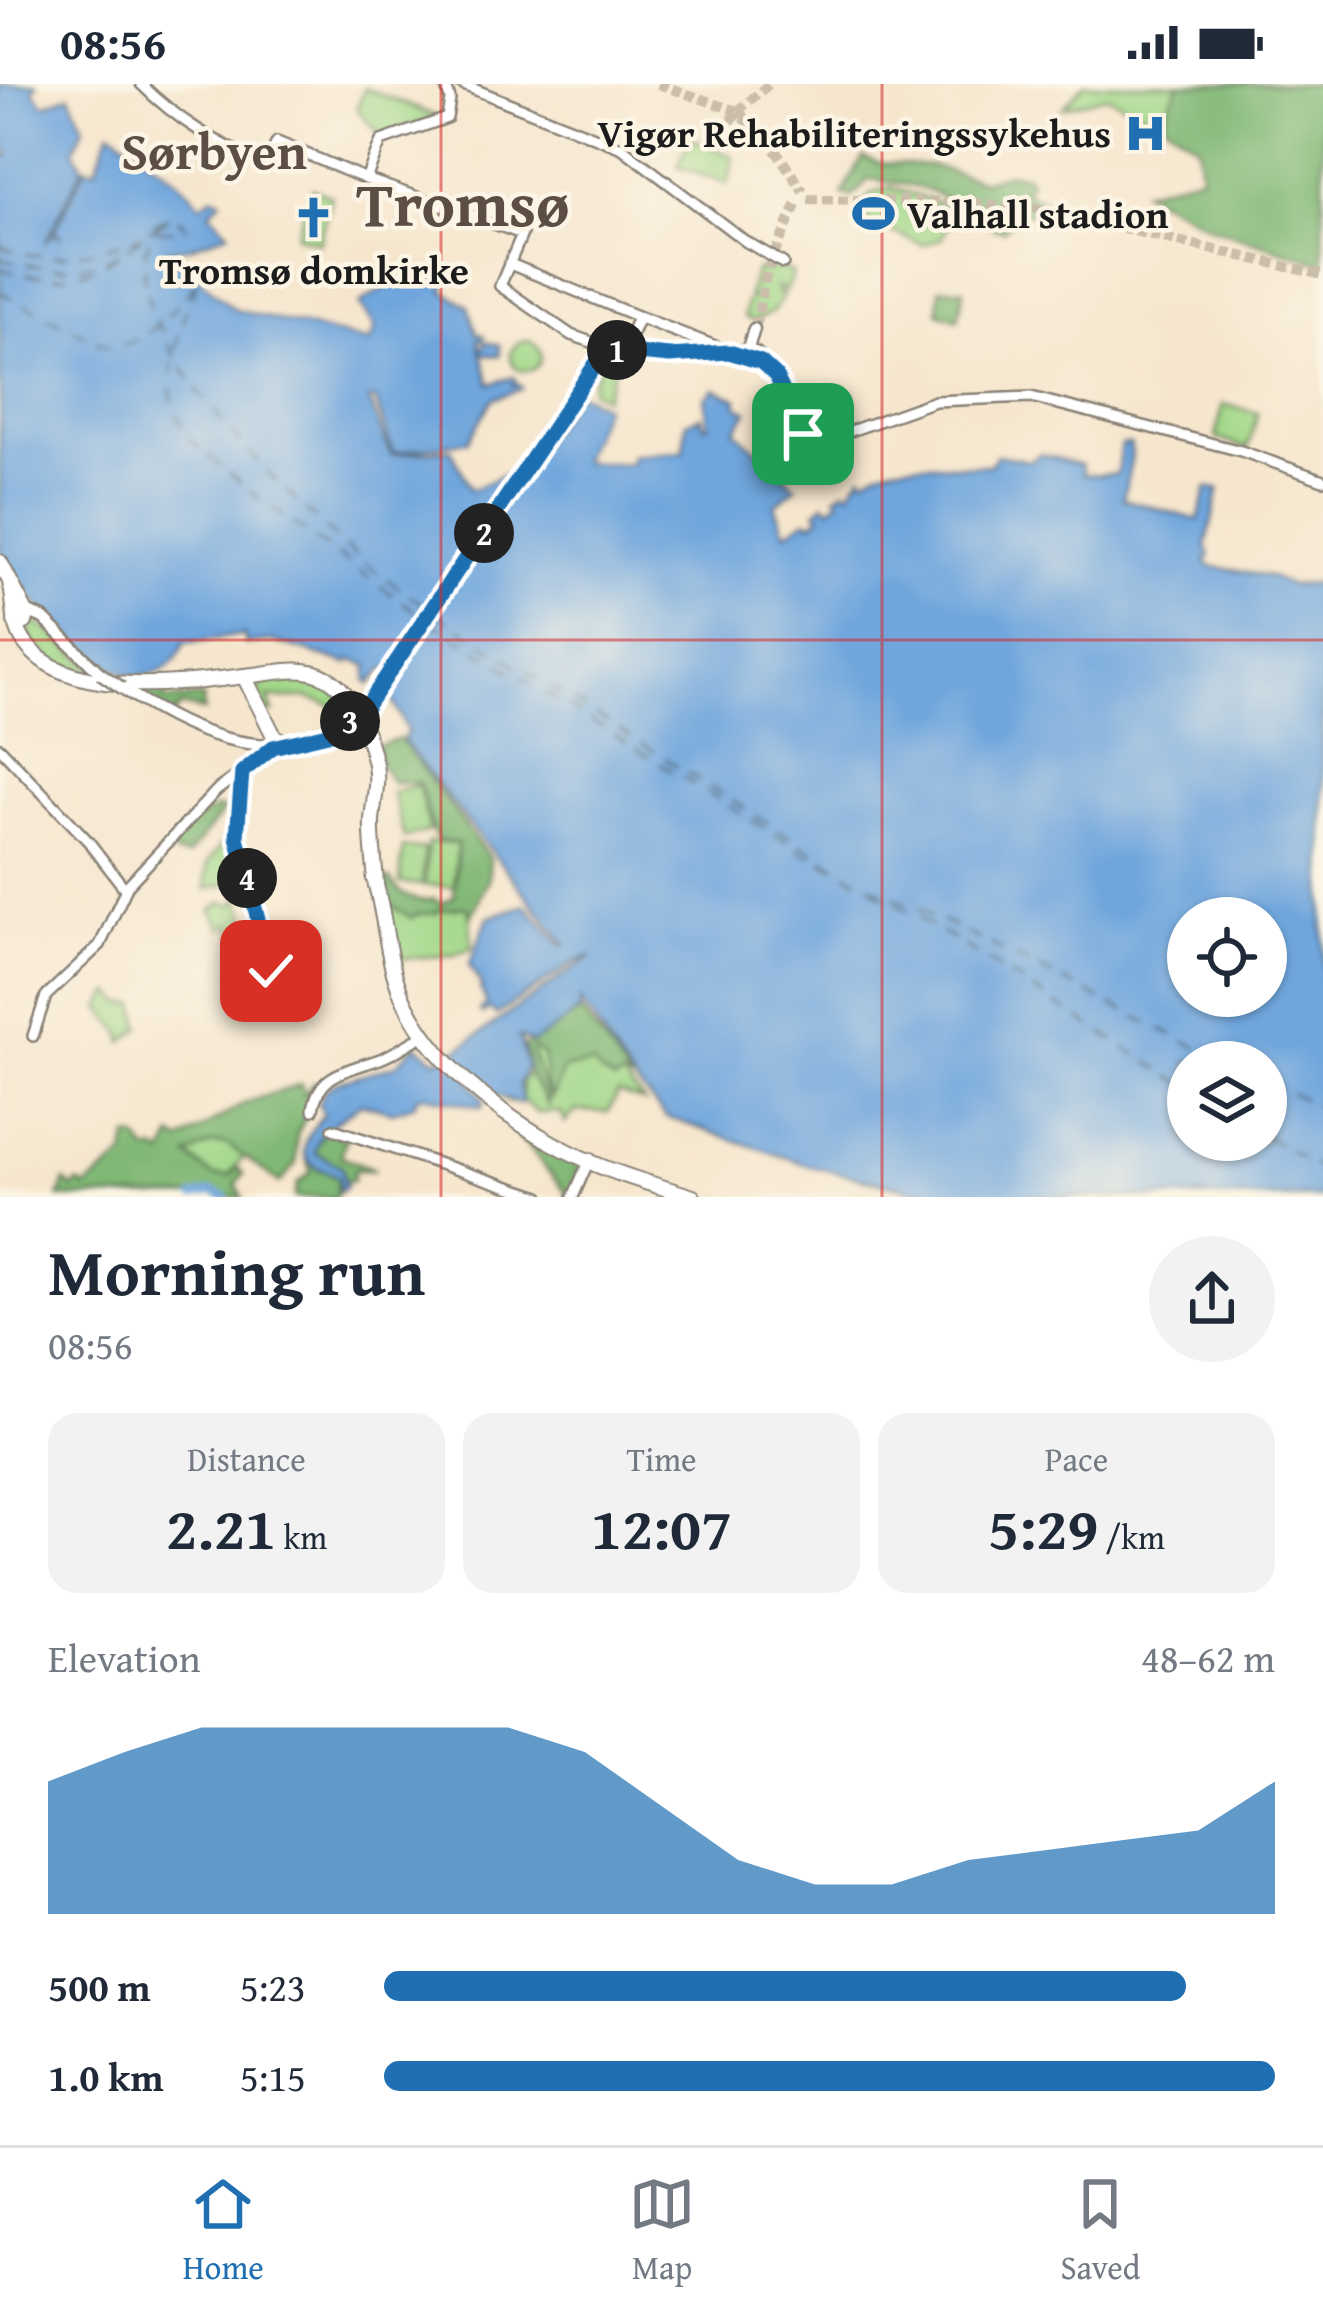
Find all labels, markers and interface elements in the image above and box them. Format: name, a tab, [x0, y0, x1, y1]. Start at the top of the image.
text: 08:56	[60, 10, 166, 75]
place label: Vigør Rehabiliteringssykehus	[597, 104, 1111, 161]
hospital icon: Vigør Rehabiliteringssykehus	[1122, 110, 1168, 156]
district label: Sørbyen	[121, 113, 307, 188]
district label: Tromsø	[356, 157, 570, 249]
place label: Valhall stadion	[907, 185, 1168, 242]
sports icon: Valhall stadion	[850, 191, 896, 237]
church icon: Tromsø domkirke	[291, 195, 337, 241]
place label: Tromsø domkirke	[159, 241, 469, 298]
pin: 1	[587, 320, 647, 380]
text: 1	[608, 326, 626, 374]
pin	[752, 383, 854, 485]
icon: arrive	[770, 401, 836, 467]
pin: 2	[454, 503, 514, 563]
text: 2	[475, 509, 493, 557]
pin: 3	[320, 691, 380, 751]
text: 3	[341, 697, 359, 745]
pin: 4	[217, 848, 277, 908]
text: 4	[238, 854, 256, 902]
map controls	[1167, 897, 1287, 1161]
button: locate	[1167, 897, 1287, 1017]
pin	[220, 920, 322, 1022]
icon: check	[238, 938, 304, 1004]
button: layers	[1167, 1041, 1287, 1161]
text: Morning run	[48, 1222, 425, 1319]
button: share	[1149, 1236, 1275, 1362]
text: 08:56	[48, 1316, 133, 1373]
text: Distance	[187, 1435, 306, 1483]
text: Time	[626, 1435, 697, 1483]
text: Pace	[1045, 1435, 1108, 1483]
text: 2.21	[166, 1483, 276, 1571]
text: 12:07	[591, 1483, 732, 1571]
text: 5:29	[988, 1483, 1098, 1571]
text: km	[276, 1513, 327, 1561]
text: /km	[1098, 1513, 1165, 1561]
text: Elevation	[48, 1629, 201, 1686]
text: 48–62 m	[1141, 1629, 1275, 1686]
text: 500 m	[48, 1958, 151, 2015]
text: 5:23	[240, 1958, 306, 2015]
text: 1.0 km	[48, 2048, 164, 2105]
text: 5:15	[240, 2048, 306, 2105]
tab: Home	[183, 2171, 264, 2291]
tab: Map	[629, 2171, 695, 2291]
tab: Saved	[1060, 2171, 1140, 2291]

